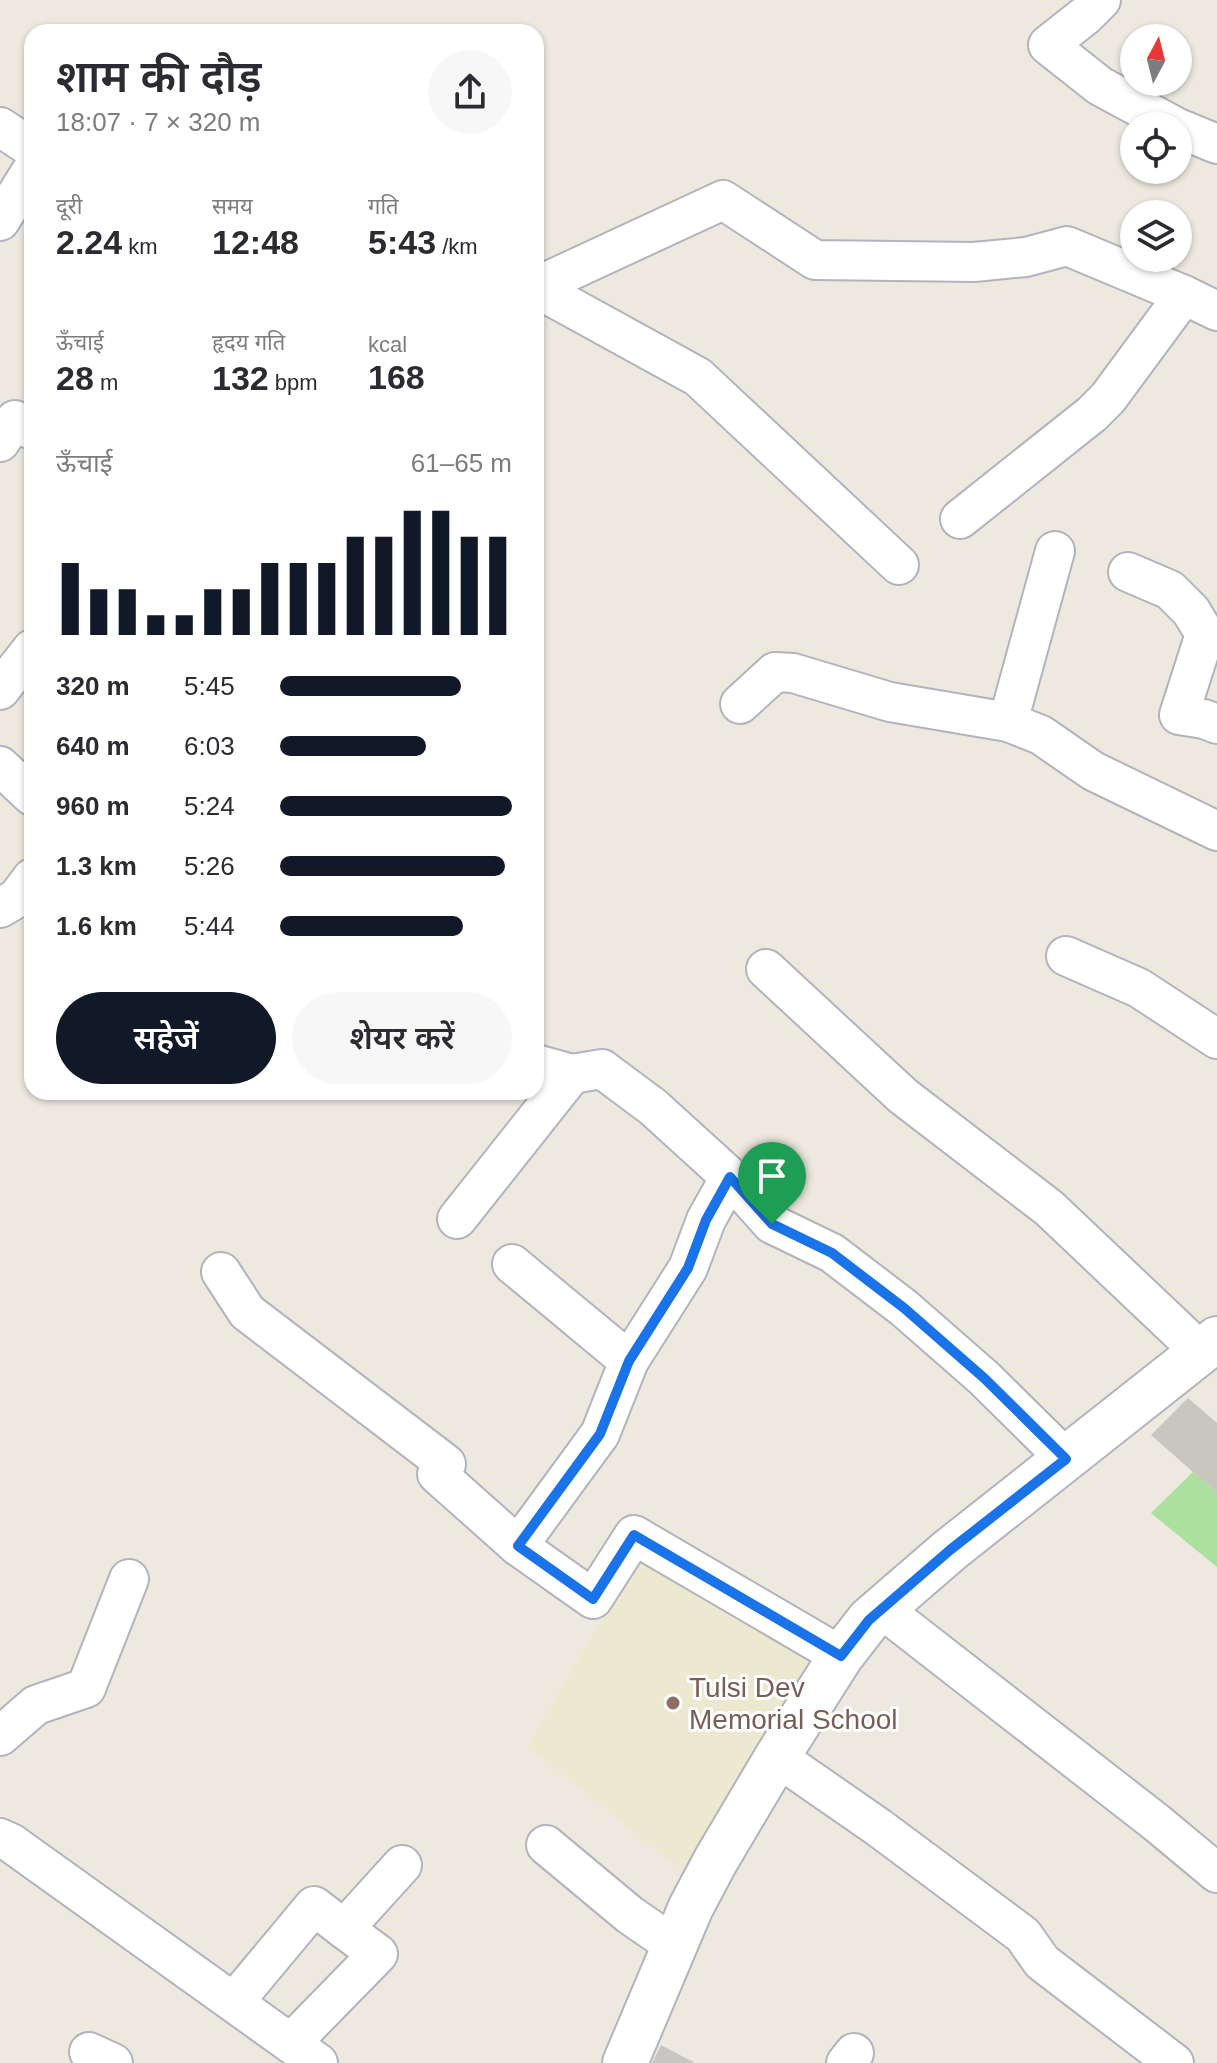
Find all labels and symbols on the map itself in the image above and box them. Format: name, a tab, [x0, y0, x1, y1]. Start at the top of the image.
north arrow	[1120, 24, 1192, 96]
pin	[738, 1142, 806, 1224]
place label: Tulsi Dev Memorial School	[689, 1672, 898, 1735]
marker: Tulsi Dev Memorial School	[664, 1694, 682, 1712]

